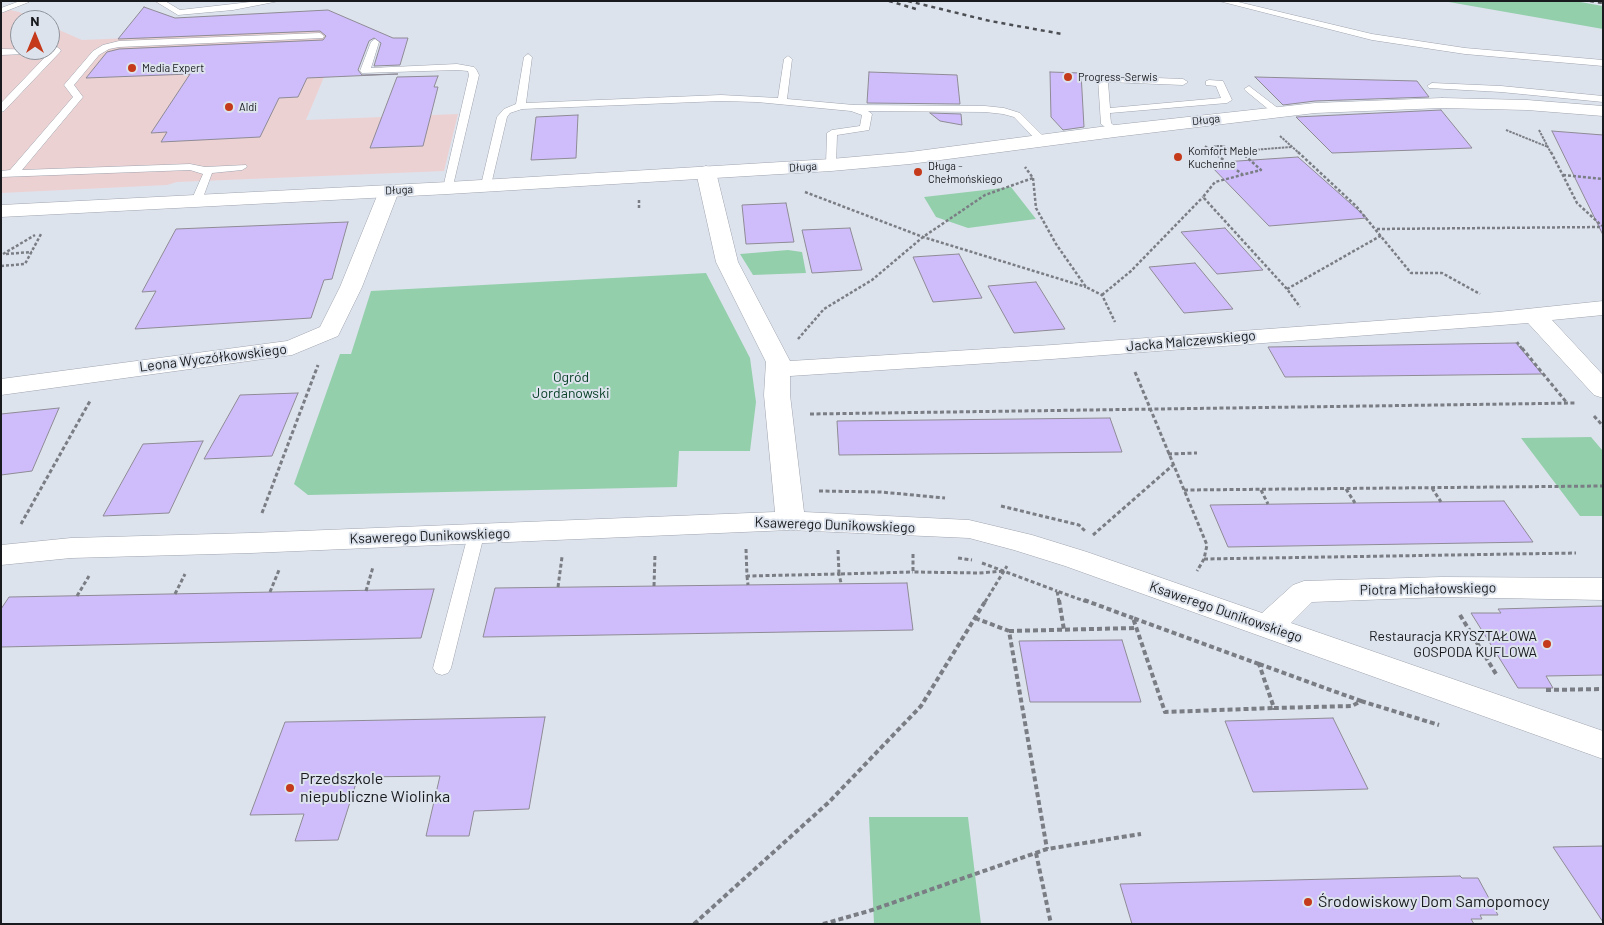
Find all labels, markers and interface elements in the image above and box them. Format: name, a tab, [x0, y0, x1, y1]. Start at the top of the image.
north arrow	[10, 10, 60, 60]
text: N	[30, 12, 40, 29]
place label: Media Expert	[142, 61, 204, 75]
marker: Media Expert	[126, 62, 138, 74]
place label: Progress-Serwis	[1078, 70, 1157, 84]
marker: Progress-Serwis	[1062, 71, 1074, 83]
place label: Aldi	[239, 100, 257, 114]
marker: Aldi	[223, 101, 235, 113]
street label: Długa	[1191, 112, 1221, 128]
place label: Komfort Meble Kuchenne	[1188, 144, 1258, 170]
marker: Komfort Meble Kuchenne	[1172, 151, 1184, 163]
street label: Długa	[789, 159, 817, 175]
place label: Długa - Chełmońskiego	[928, 159, 1002, 185]
marker: Długa - Chełmońskiego	[912, 166, 924, 178]
street label: Długa	[385, 183, 413, 197]
street label: Jacka Malczewskiego	[1125, 327, 1257, 355]
street label: Leona Wyczółkowskiego	[138, 341, 288, 375]
park label: Ogród Jordanowski	[532, 369, 610, 402]
street label: Ksawerego Dunikowskiego	[754, 514, 916, 536]
street label: Ksawerego Dunikowskiego	[349, 525, 511, 547]
street label: Ksawerego Dunikowskiego	[1147, 578, 1305, 646]
street label: Piotra Michałowskiego	[1359, 579, 1497, 599]
place label: Restauracja KRYSZTAŁOWA GOSPODA KUFLOWA	[1369, 628, 1537, 660]
marker: Restauracja KRYSZTAŁOWA GOSPODA KUFLOWA	[1541, 638, 1553, 650]
place label: Przedszkole niepubliczne Wiolinka	[300, 769, 450, 807]
marker: Przedszkole niepubliczne Wiolinka	[284, 782, 296, 794]
place label: Środowiskowy Dom Samopomocy	[1318, 892, 1550, 912]
marker: Środowiskowy Dom Samopomocy	[1302, 896, 1314, 908]

